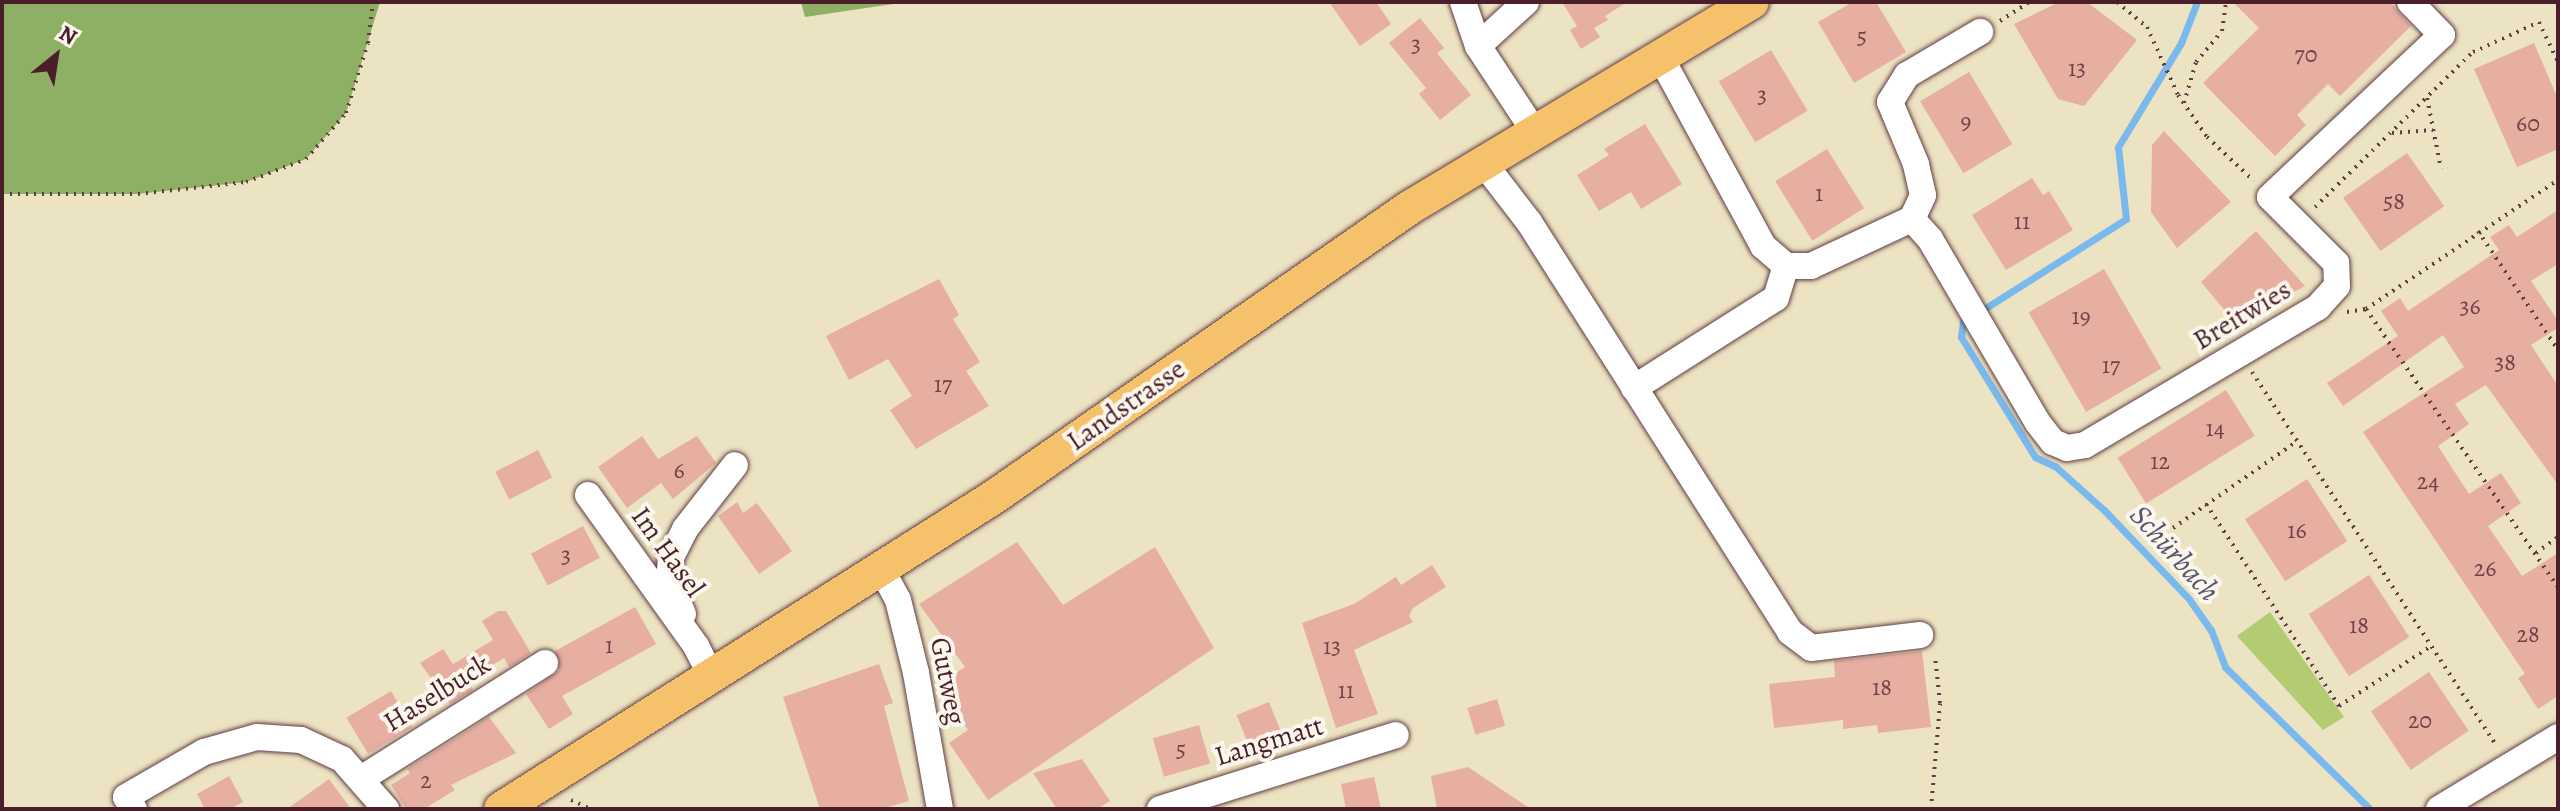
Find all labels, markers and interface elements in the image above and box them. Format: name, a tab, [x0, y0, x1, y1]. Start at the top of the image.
north arrow	[16, 16, 96, 96]
text: N	[54, 18, 82, 52]
house number: 5	[1857, 23, 1867, 51]
house number: 3	[1411, 31, 1421, 59]
house number: 70	[2295, 41, 2317, 69]
house number: 13	[2068, 55, 2086, 83]
house number: 3	[1757, 82, 1767, 110]
house number: 9	[1961, 108, 1971, 136]
house number: 60	[2516, 110, 2540, 138]
house number: 1	[1815, 180, 1823, 208]
house number: 58	[2383, 188, 2405, 216]
house number: 11	[2014, 208, 2030, 236]
street label: Breitwies	[2187, 273, 2297, 357]
house number: 36	[2459, 293, 2481, 321]
house number: 19	[2071, 303, 2091, 331]
house number: 38	[2494, 349, 2516, 377]
street label: Landstrasse	[1060, 352, 1192, 458]
house number: 17	[2102, 352, 2120, 380]
house number: 17	[934, 371, 952, 399]
house number: 14	[2205, 415, 2225, 443]
house number: 12	[2150, 448, 2170, 476]
house number: 6	[673, 457, 685, 485]
house number: 24	[2417, 468, 2439, 496]
water label: Schürbach	[2122, 497, 2228, 609]
street label: Im Hasel	[624, 501, 712, 603]
house number: 16	[2287, 517, 2307, 545]
house number: 3	[561, 542, 571, 570]
house number: 26	[2474, 555, 2496, 583]
house number: 18	[2349, 612, 2369, 640]
house number: 28	[2516, 621, 2540, 649]
house number: 1	[605, 632, 613, 660]
house number: 13	[1323, 633, 1341, 661]
street label: Gutweg	[923, 635, 973, 727]
street label: Haselbuck	[377, 647, 497, 739]
house number: 18	[1872, 674, 1892, 702]
house number: 11	[1338, 677, 1354, 705]
house number: 20	[2408, 707, 2432, 735]
street label: Langmatt	[1211, 709, 1327, 773]
house number: 5	[1176, 736, 1186, 764]
house number: 2	[420, 767, 432, 795]

